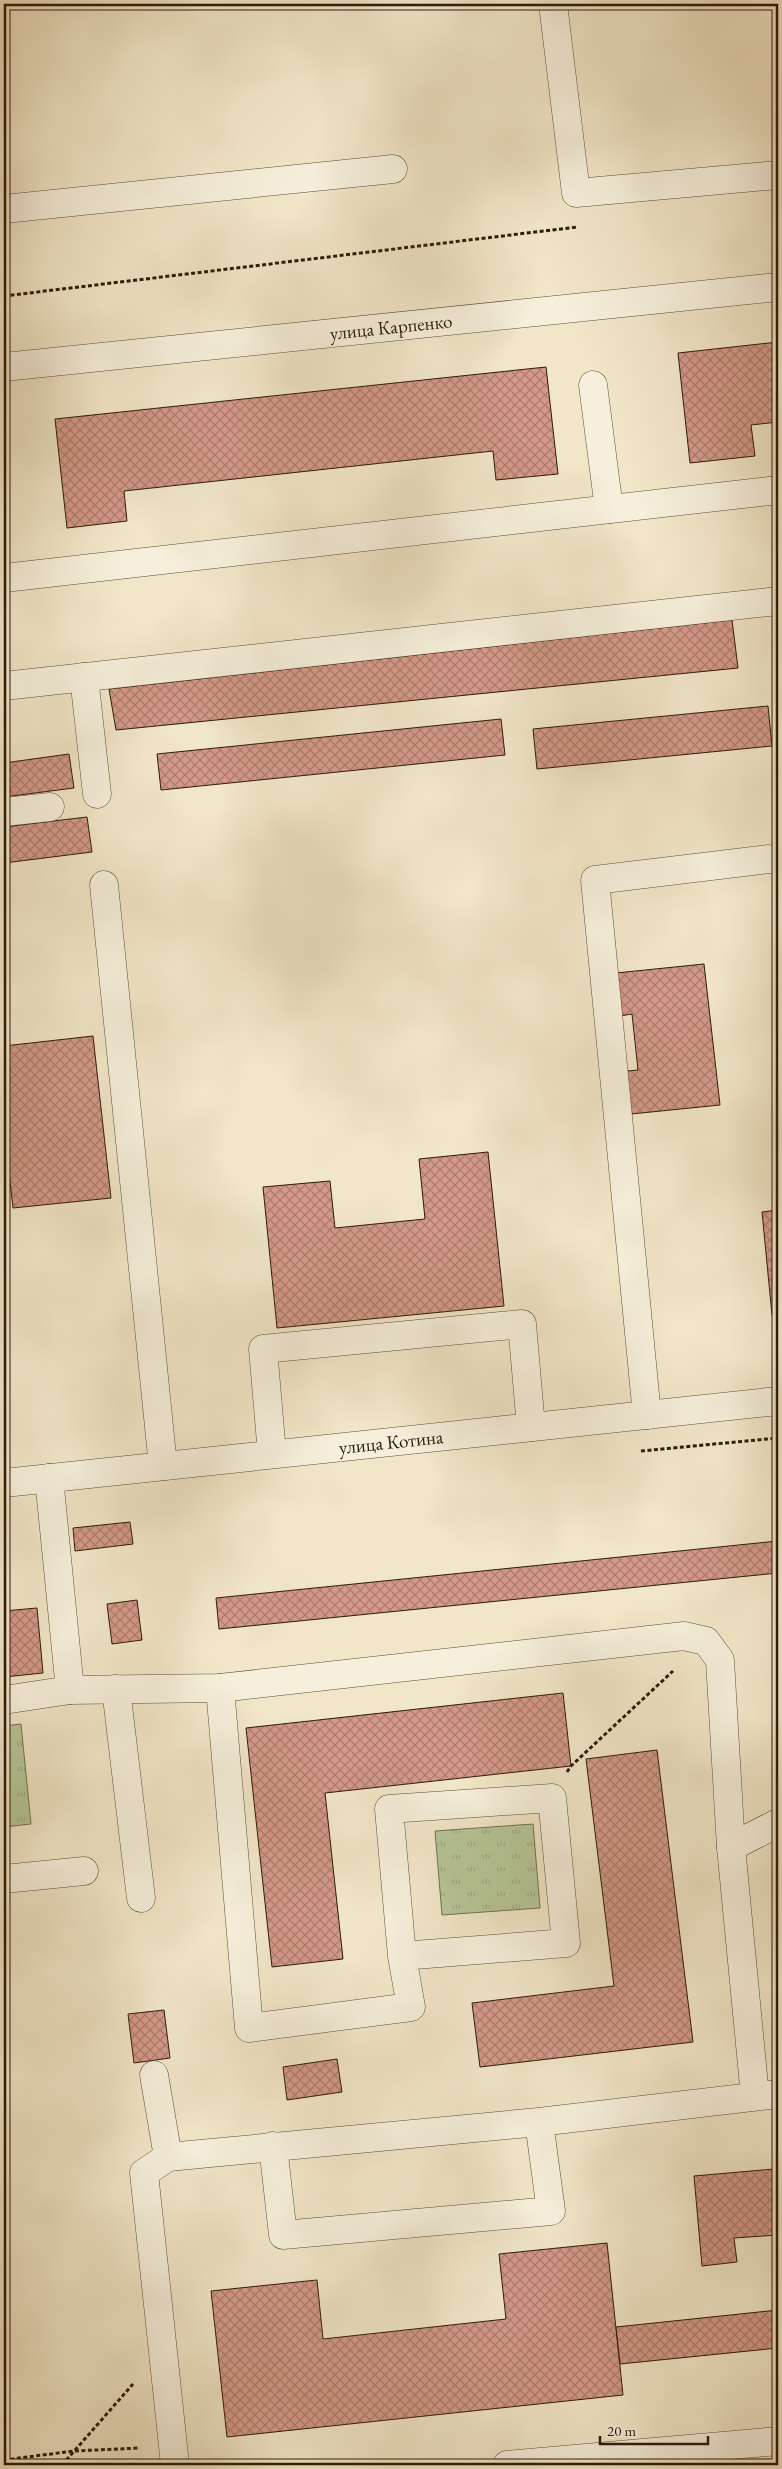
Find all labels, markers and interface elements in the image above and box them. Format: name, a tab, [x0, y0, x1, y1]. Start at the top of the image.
street label: улица Карпенко	[328, 308, 454, 346]
street label: улица Котина	[337, 1424, 445, 1460]
scale bar	[600, 2414, 707, 2446]
text: 20 m	[607, 2421, 636, 2440]

